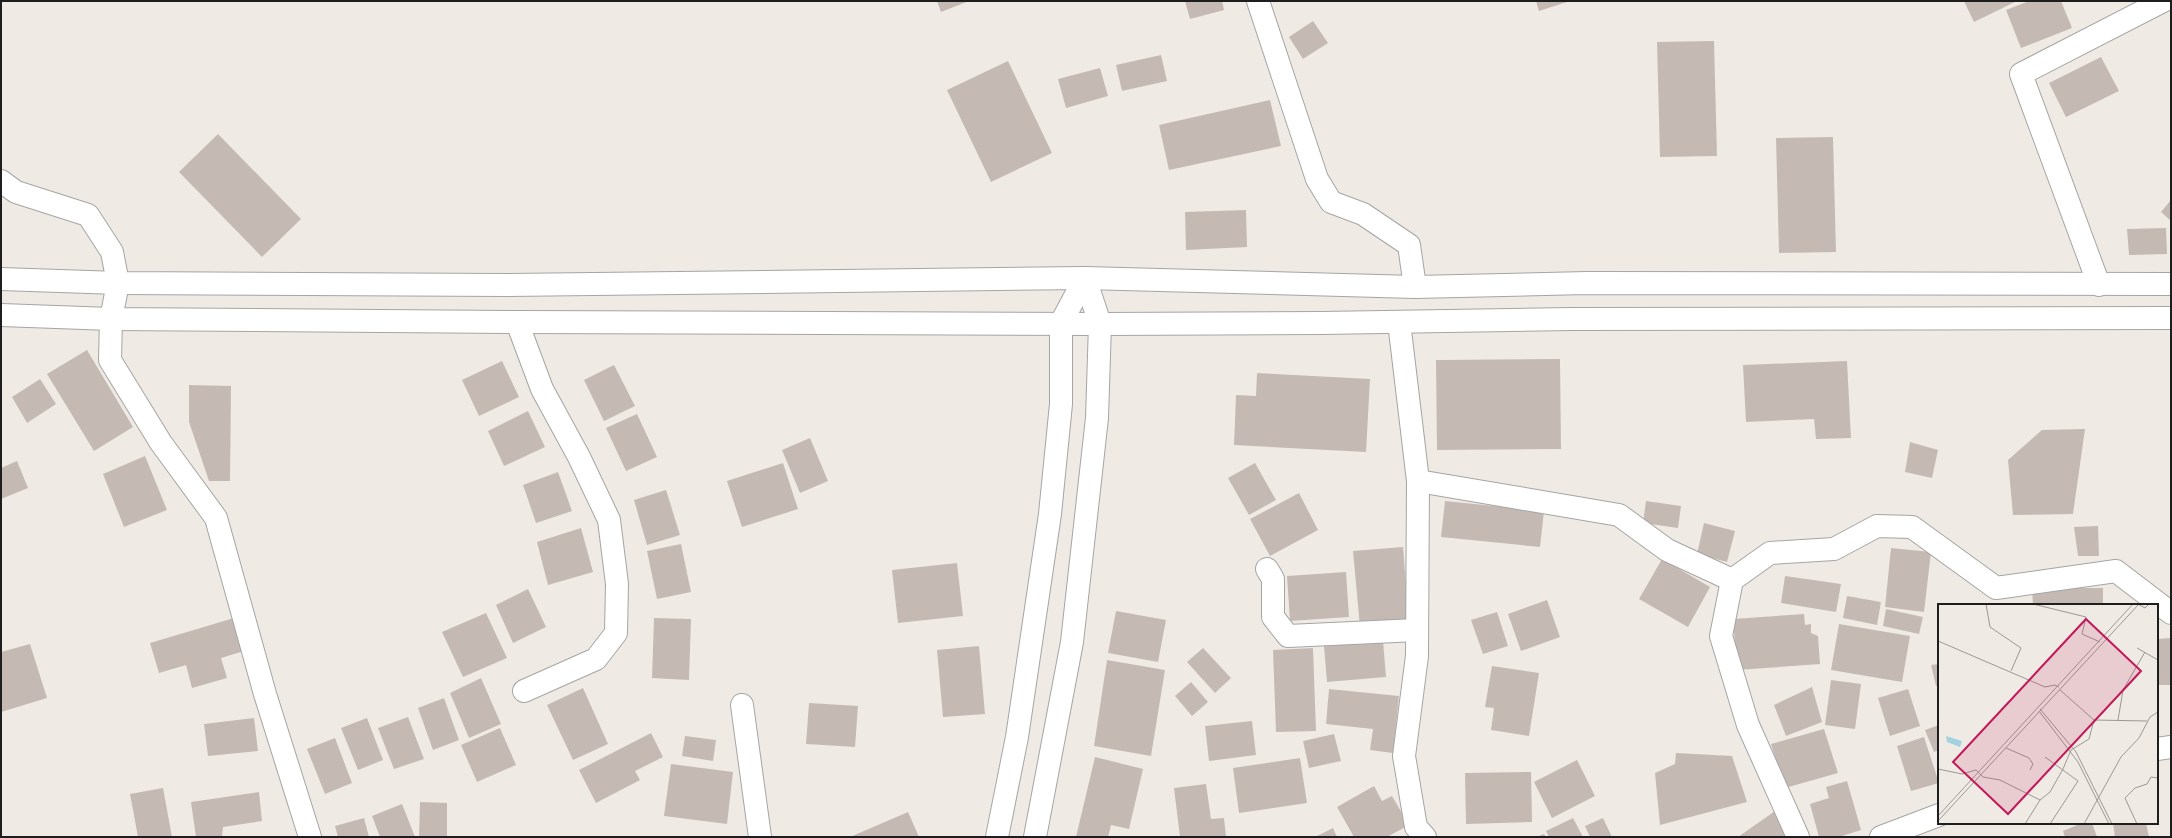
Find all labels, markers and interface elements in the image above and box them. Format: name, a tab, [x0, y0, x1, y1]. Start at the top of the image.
inset map	[1938, 604, 2158, 824]

